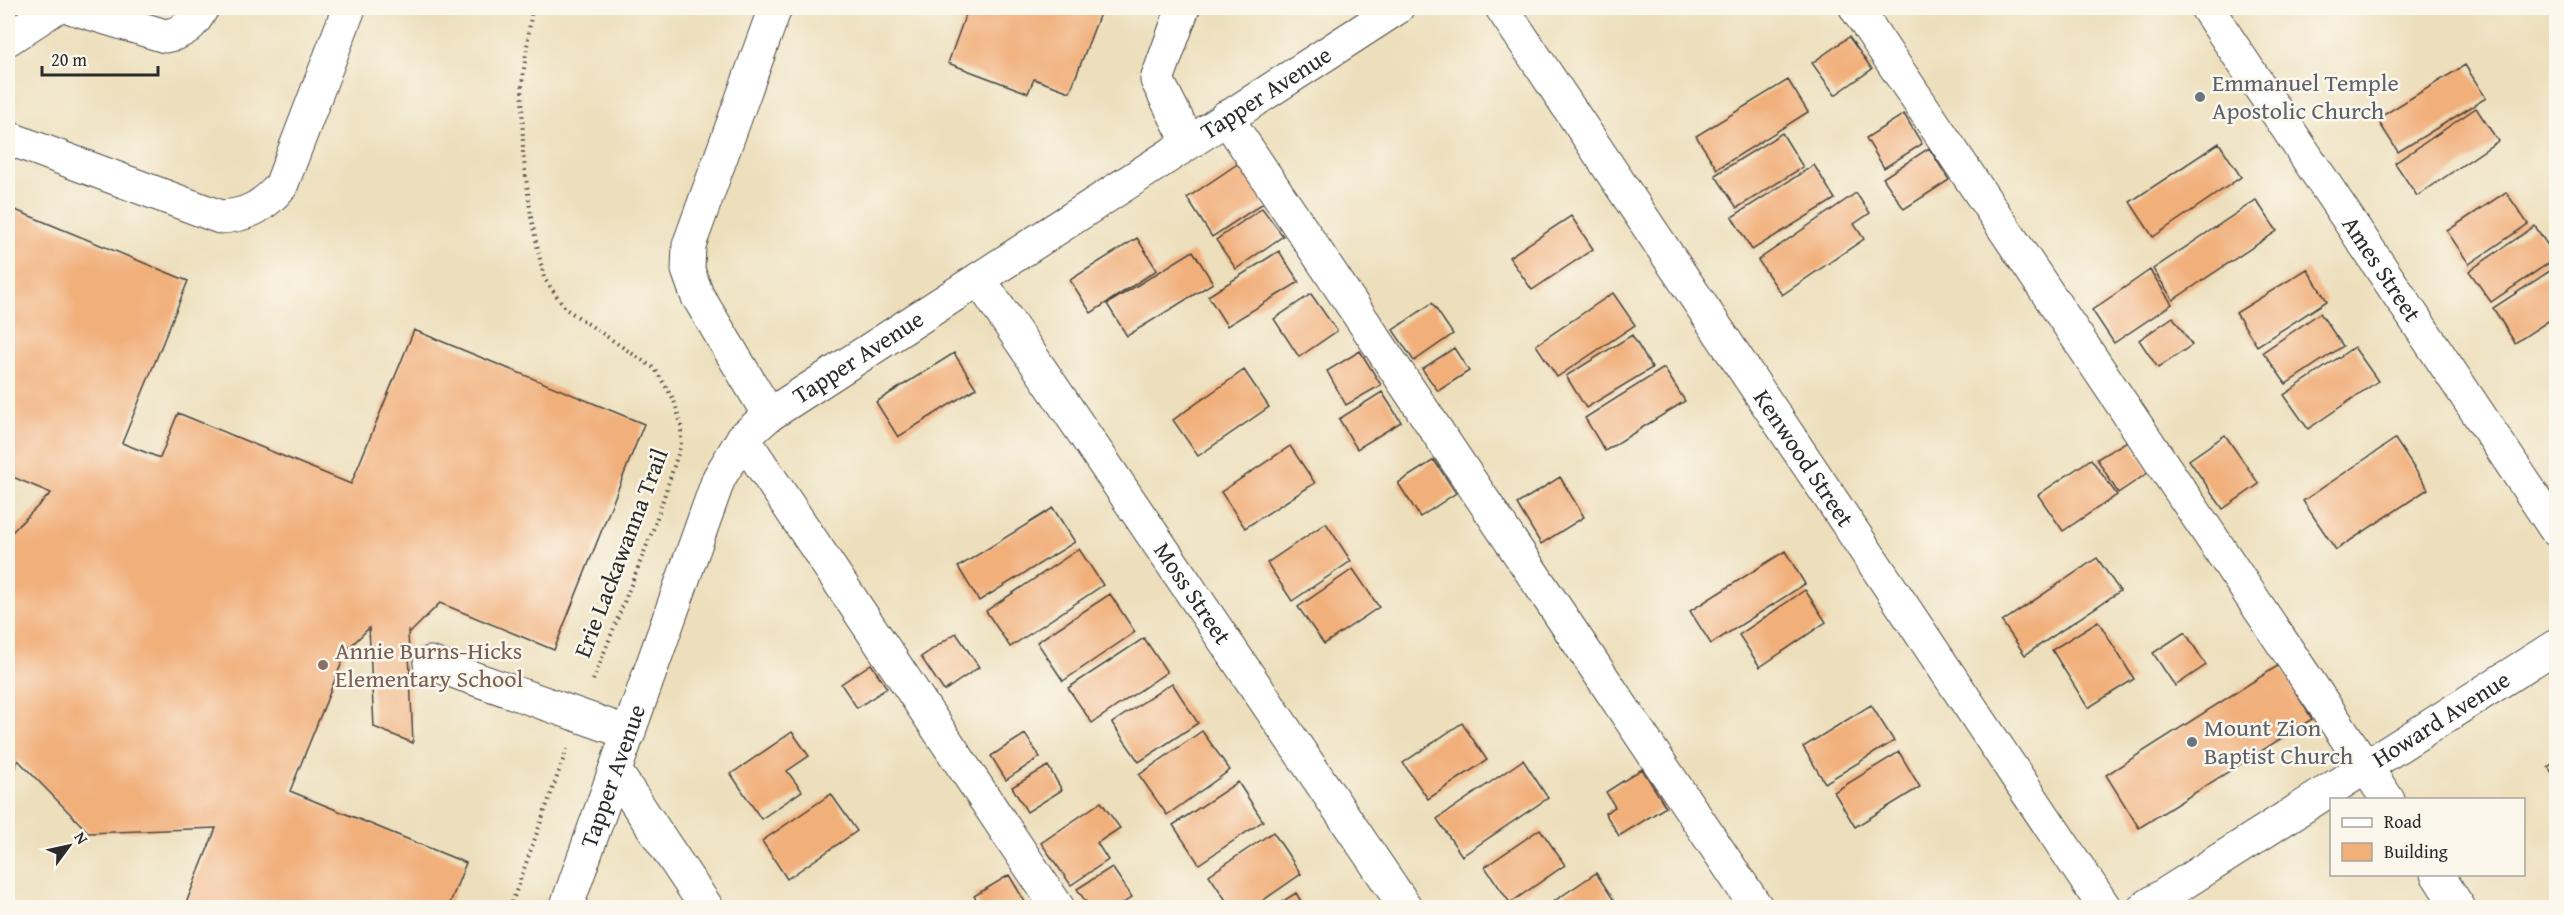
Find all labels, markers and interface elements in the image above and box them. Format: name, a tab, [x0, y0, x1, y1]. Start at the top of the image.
street label: Tapper Avenue	[1193, 37, 1338, 148]
scale bar	[42, 39, 158, 77]
text: 20 m	[51, 46, 87, 73]
place label: Emmanuel Temple Apostolic Church	[2212, 65, 2399, 128]
marker: Emmanuel Temple Apostolic Church	[2193, 90, 2207, 104]
street label: Ames Street	[2334, 209, 2430, 329]
street label: Tapper Avenue	[785, 301, 930, 412]
street label: Kenwood Street	[1745, 382, 1863, 534]
street label: Erie Lackawanna Trail	[565, 443, 677, 662]
street label: Moss Street	[1145, 535, 1240, 652]
place label: Annie Burns-Hicks Elementary School	[335, 633, 523, 696]
marker: Annie Burns-Hicks Elementary School	[316, 658, 330, 672]
street label: Howard Avenue	[2365, 662, 2517, 776]
street label: Tapper Avenue	[571, 699, 654, 852]
place label: Mount Zion Baptist Church	[2204, 710, 2354, 773]
marker: Mount Zion Baptist Church	[2185, 735, 2199, 749]
legend	[2330, 798, 2525, 876]
text: Road	[2384, 808, 2422, 835]
north arrow	[39, 816, 99, 876]
text: N	[69, 827, 95, 849]
text: Building	[2384, 838, 2448, 865]

